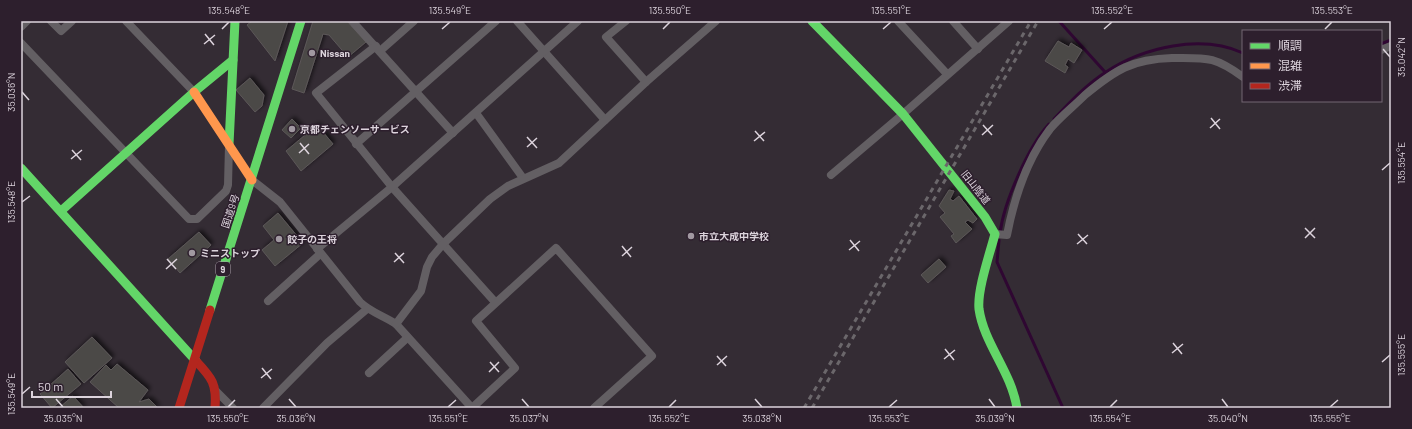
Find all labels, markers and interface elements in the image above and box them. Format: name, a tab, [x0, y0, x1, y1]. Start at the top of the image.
text: 135.548°E	[208, 4, 250, 16]
text: 135.549°E	[429, 4, 471, 16]
text: 135.550°E	[649, 4, 691, 16]
text: 135.551°E	[871, 4, 911, 16]
text: 135.552°E	[1091, 4, 1133, 16]
text: 135.553°E	[1311, 4, 1353, 16]
legend	[1242, 30, 1382, 102]
text: 35.042°N	[1395, 37, 1407, 77]
text: 順調	[1278, 38, 1302, 52]
place label: Nissan	[320, 47, 350, 59]
marker: Nissan	[307, 48, 317, 58]
text: 混雑	[1278, 58, 1302, 72]
text: 35.036°N	[5, 72, 17, 112]
text: 渋滞	[1278, 78, 1302, 92]
place label: 京都チェンソーサービス	[300, 123, 410, 135]
marker: 京都チェンソーサービス	[287, 124, 297, 134]
text: 135.554°E	[1395, 142, 1407, 184]
street label: 旧山陰道	[959, 168, 993, 206]
text: 135.548°E	[5, 181, 17, 223]
street label: 国道9号	[219, 192, 241, 230]
place label: 市立大成中学校	[699, 230, 769, 242]
marker: 市立大成中学校	[686, 231, 696, 241]
place label: 餃子の王将	[287, 233, 337, 245]
marker: 餃子の王将	[274, 234, 284, 244]
place label: ミニストップ	[200, 247, 260, 259]
marker: ミニストップ	[187, 248, 197, 258]
road number: 9	[216, 262, 230, 276]
text: 135.555°E	[1395, 334, 1407, 376]
text: 135.549°E	[5, 373, 17, 415]
scale bar	[32, 373, 111, 399]
text: 50 m	[38, 379, 63, 393]
text: 35.035°N	[43, 412, 83, 424]
text: 135.550°E	[207, 412, 249, 424]
text: 35.036°N	[276, 412, 316, 424]
text: 135.551°E	[428, 412, 468, 424]
text: 35.037°N	[510, 412, 548, 424]
text: 135.552°E	[648, 412, 690, 424]
text: 35.038°N	[742, 412, 782, 424]
text: 135.553°E	[868, 412, 910, 424]
text: 35.039°N	[975, 412, 1015, 424]
text: 135.554°E	[1089, 412, 1131, 424]
text: 35.040°N	[1208, 412, 1248, 424]
text: 135.555°E	[1309, 412, 1351, 424]

